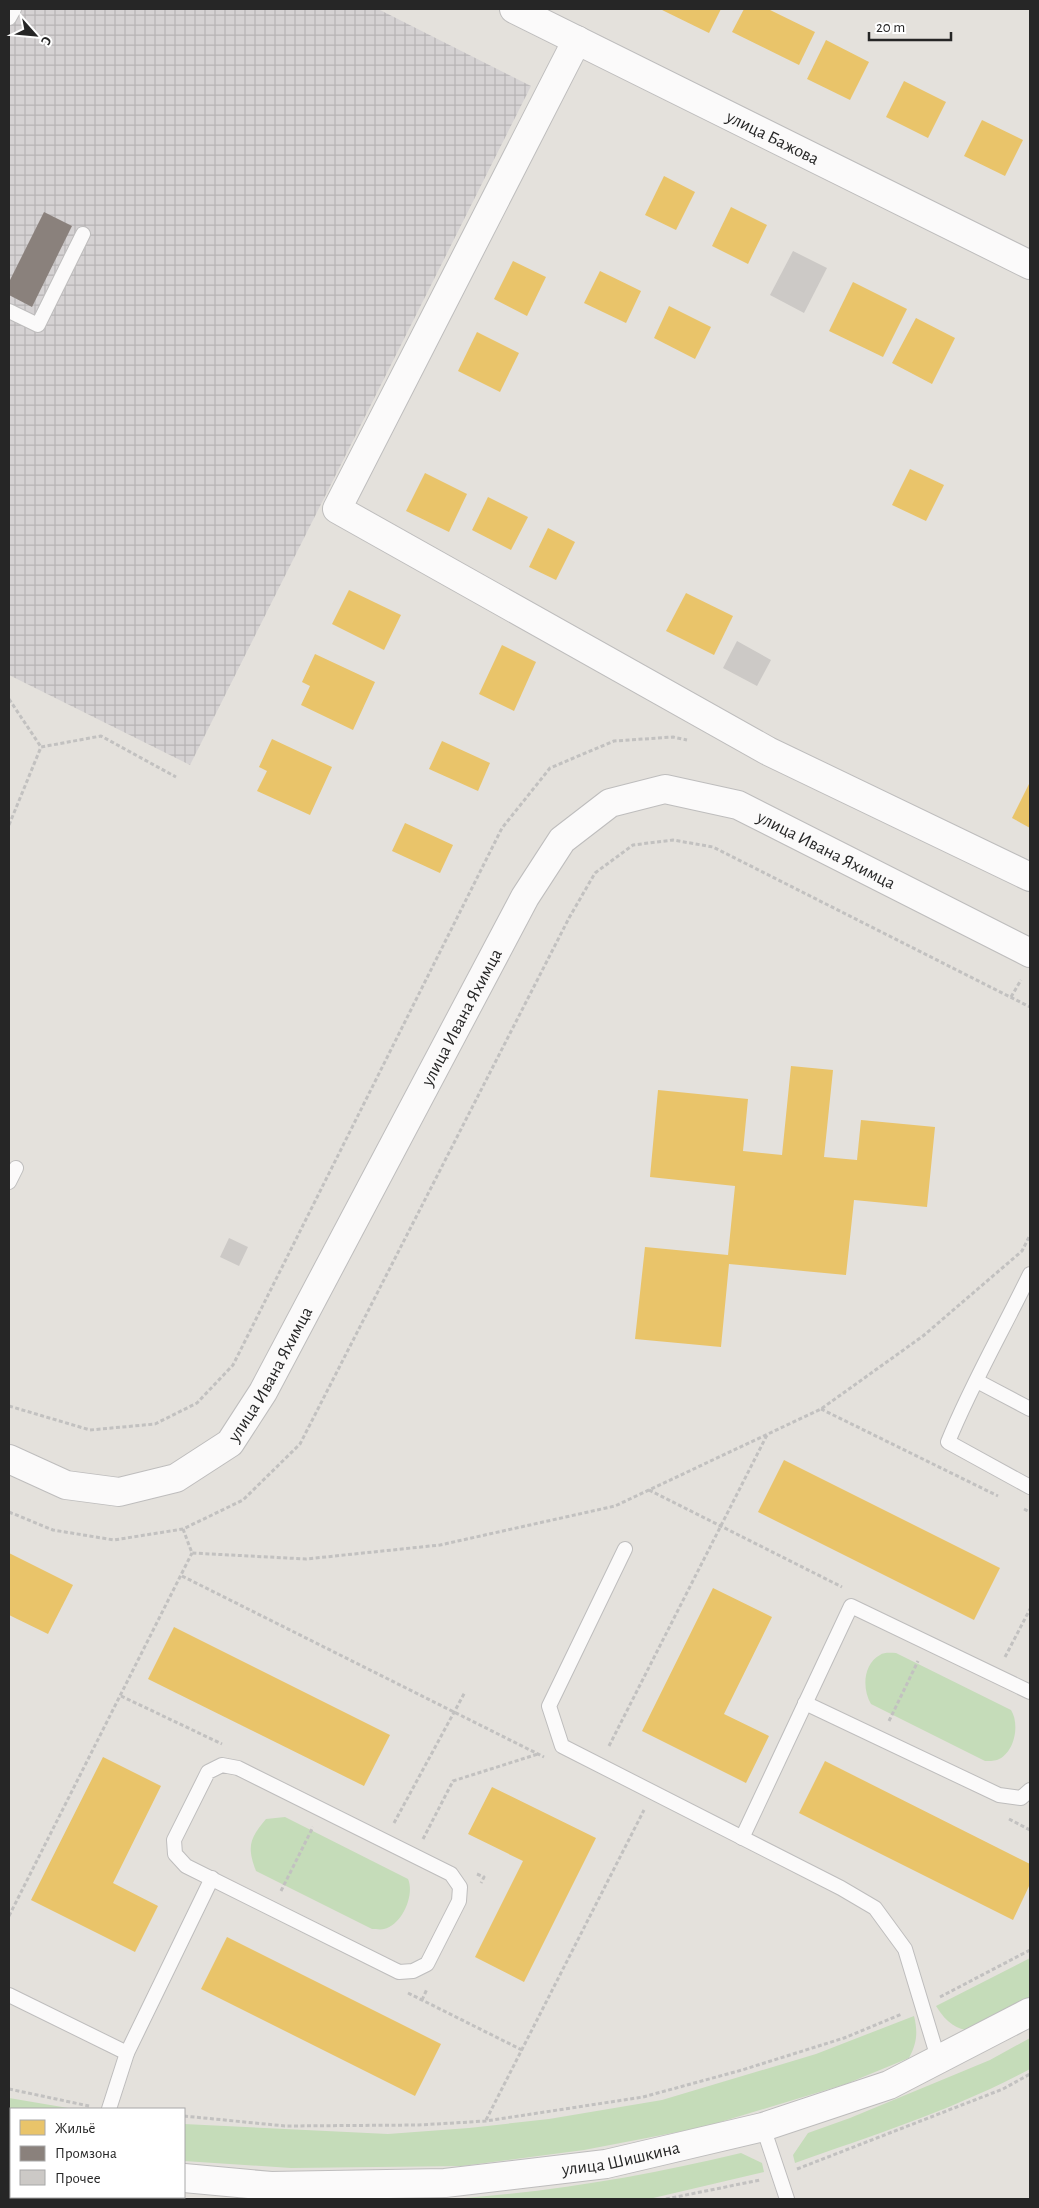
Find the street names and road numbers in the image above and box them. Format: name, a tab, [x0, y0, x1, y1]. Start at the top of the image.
street label: улица Бажова	[722, 107, 822, 169]
street label: улица Ивана Яхимца	[753, 808, 898, 893]
street label: улица Ивана Яхимца	[418, 946, 506, 1090]
street label: улица Ивана Яхимца	[225, 1304, 316, 1446]
street label: улица Шишкина	[560, 2139, 682, 2179]

